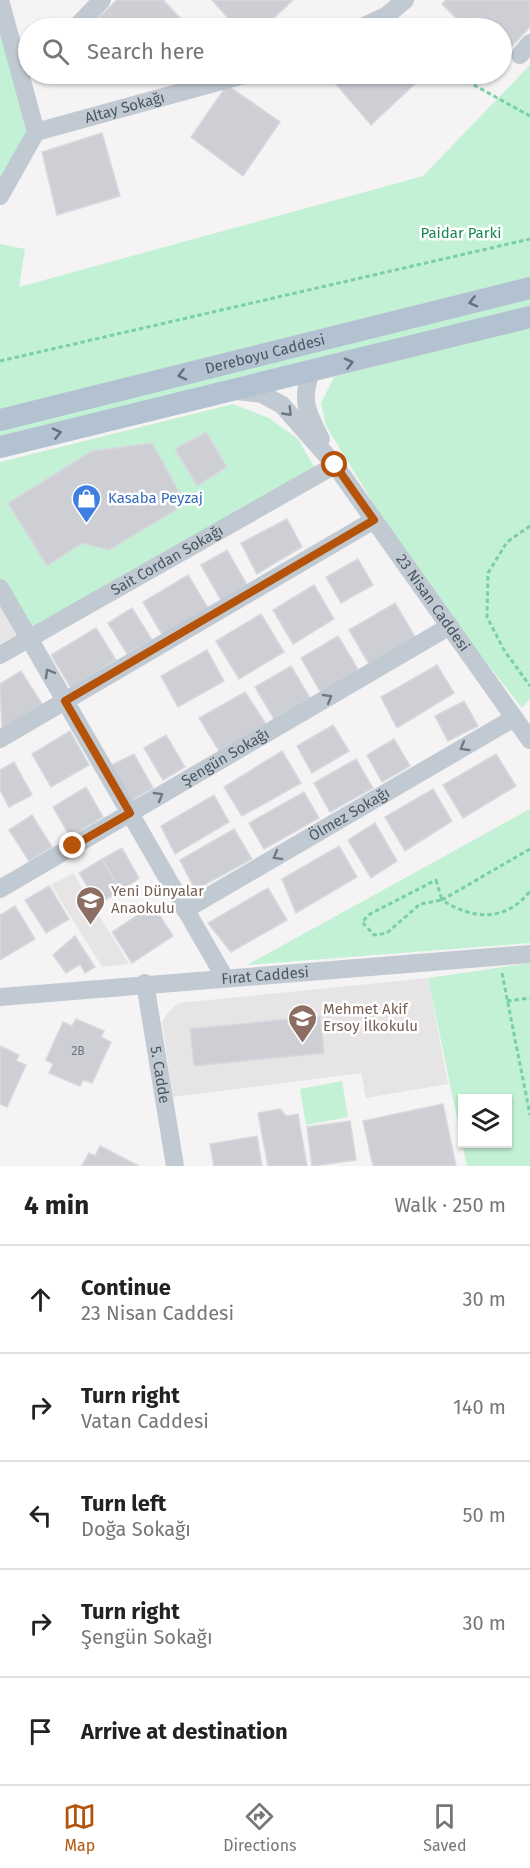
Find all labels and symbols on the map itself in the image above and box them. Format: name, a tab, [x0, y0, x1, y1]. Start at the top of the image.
street label: Altay Sokağı	[83, 88, 167, 127]
park label: Paidar Parki	[421, 224, 501, 242]
one-way arrow	[468, 294, 478, 307]
street label: Dereboyu Caddesi	[203, 330, 327, 378]
one-way arrow	[343, 358, 353, 370]
one-way arrow	[177, 367, 187, 380]
one-way arrow	[280, 405, 291, 416]
one-way arrow	[52, 428, 62, 441]
route start	[321, 451, 347, 477]
shop icon: Kasaba Peyzaj	[71, 482, 103, 524]
place label: Kasaba Peyzaj	[108, 489, 203, 507]
street label: Sait Cordan Sokağı	[107, 521, 227, 599]
street label: 23 Nisan Caddesi	[392, 551, 473, 655]
one-way arrow	[44, 669, 56, 679]
one-way arrow	[322, 694, 332, 705]
street label: Şengün Sokağı	[178, 725, 273, 790]
one-way arrow	[460, 740, 470, 752]
street label: Ölmez Sokağı	[305, 784, 393, 845]
one-way arrow	[153, 792, 163, 803]
route end	[59, 832, 85, 858]
one-way arrow	[273, 849, 283, 860]
place label: Yeni Dünyalar Anaokulu	[111, 882, 204, 917]
school or university icon: Yeni Dünyalar Anaokulu	[74, 884, 106, 926]
street label: Fırat Caddesi	[221, 963, 310, 988]
place label: Mehmet Akif Ersoy İlkokulu	[323, 1000, 418, 1035]
school or university icon: Mehmet Akif Ersoy İlkokulu	[286, 1002, 318, 1044]
house number: 2B	[71, 1044, 85, 1058]
street label: 5. Cadde	[146, 1045, 174, 1105]

